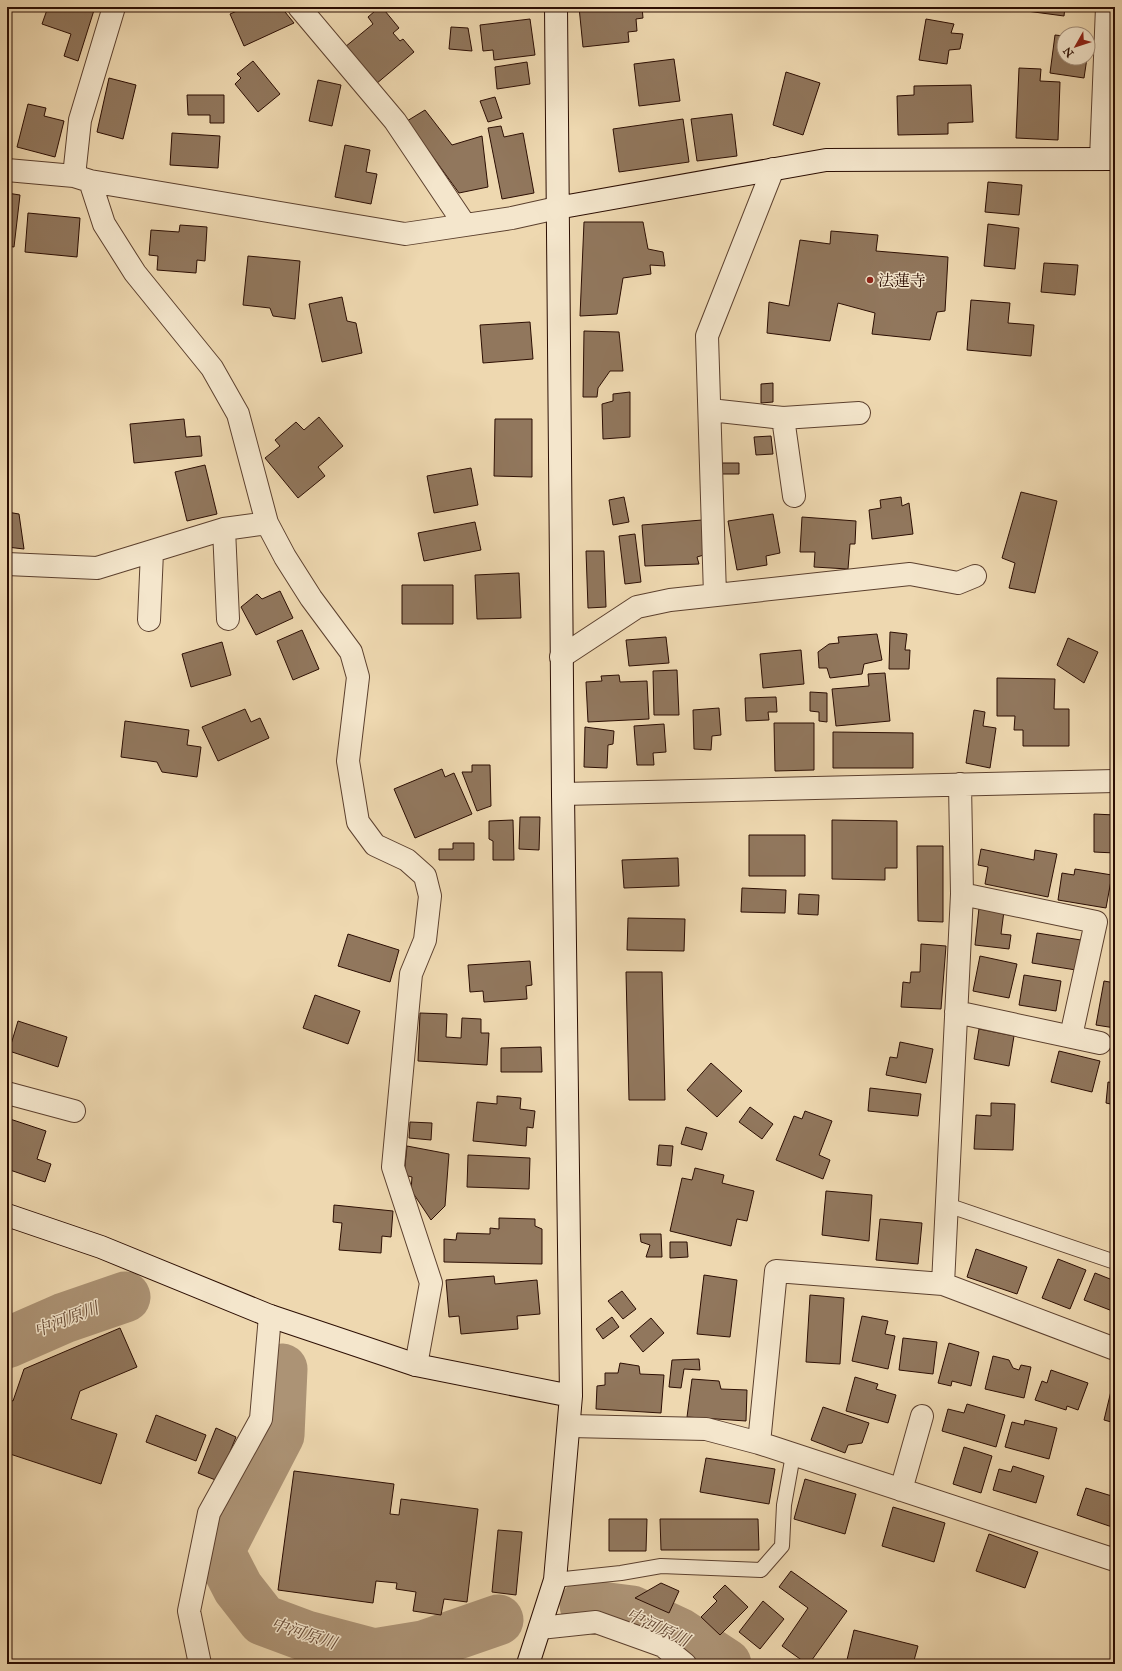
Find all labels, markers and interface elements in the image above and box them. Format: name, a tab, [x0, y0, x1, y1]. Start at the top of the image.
north arrow	[1056, 26, 1096, 66]
text: N	[1060, 44, 1077, 60]
place label: 法蓮寺	[878, 271, 926, 290]
marker: 法蓮寺	[865, 275, 875, 285]
water label: 中河原川	[31, 1297, 104, 1341]
water label: 中河原川	[623, 1604, 695, 1652]
water label: 中河原川	[268, 1613, 341, 1655]

